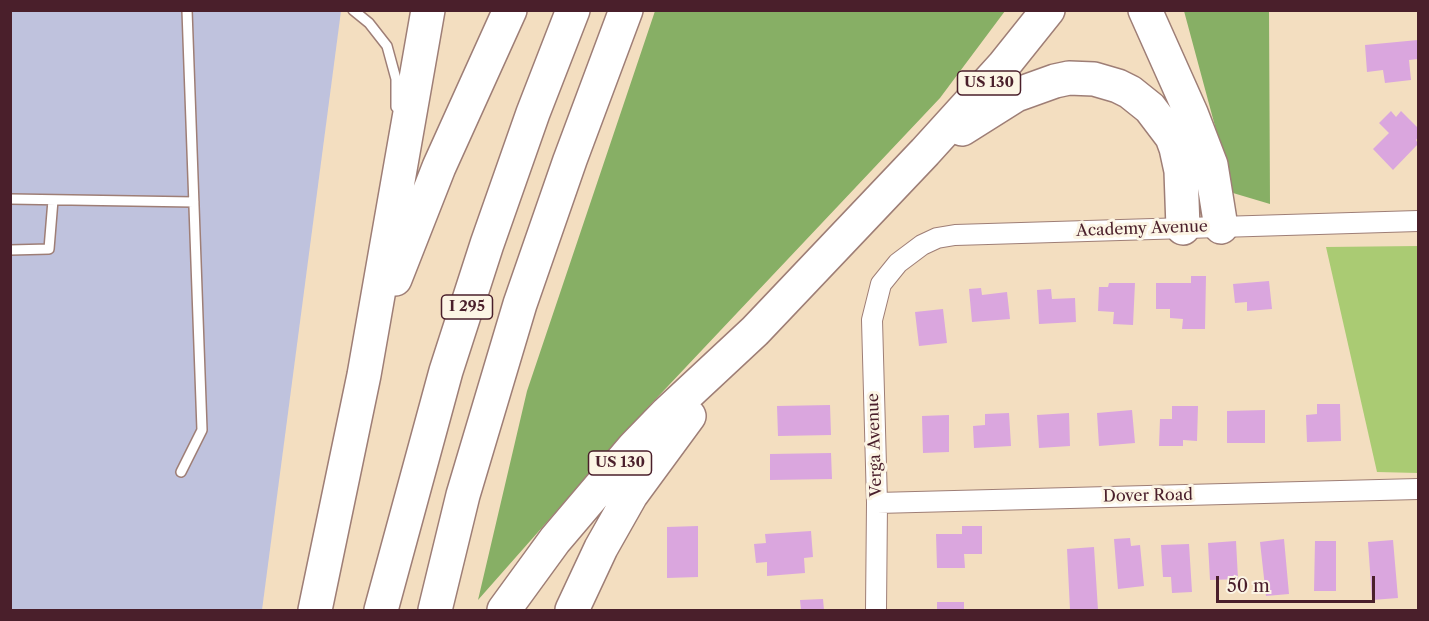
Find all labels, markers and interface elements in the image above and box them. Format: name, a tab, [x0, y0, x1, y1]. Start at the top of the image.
road number: US 130	[958, 71, 1020, 95]
street label: Academy Avenue	[1076, 217, 1208, 241]
road number: I 295	[442, 295, 492, 319]
street label: Verga Avenue	[864, 393, 886, 497]
road number: US 130	[588, 451, 652, 475]
street label: Dover Road	[1103, 486, 1193, 506]
scale bar	[1219, 564, 1378, 602]
text: 50 m	[1227, 575, 1270, 597]

